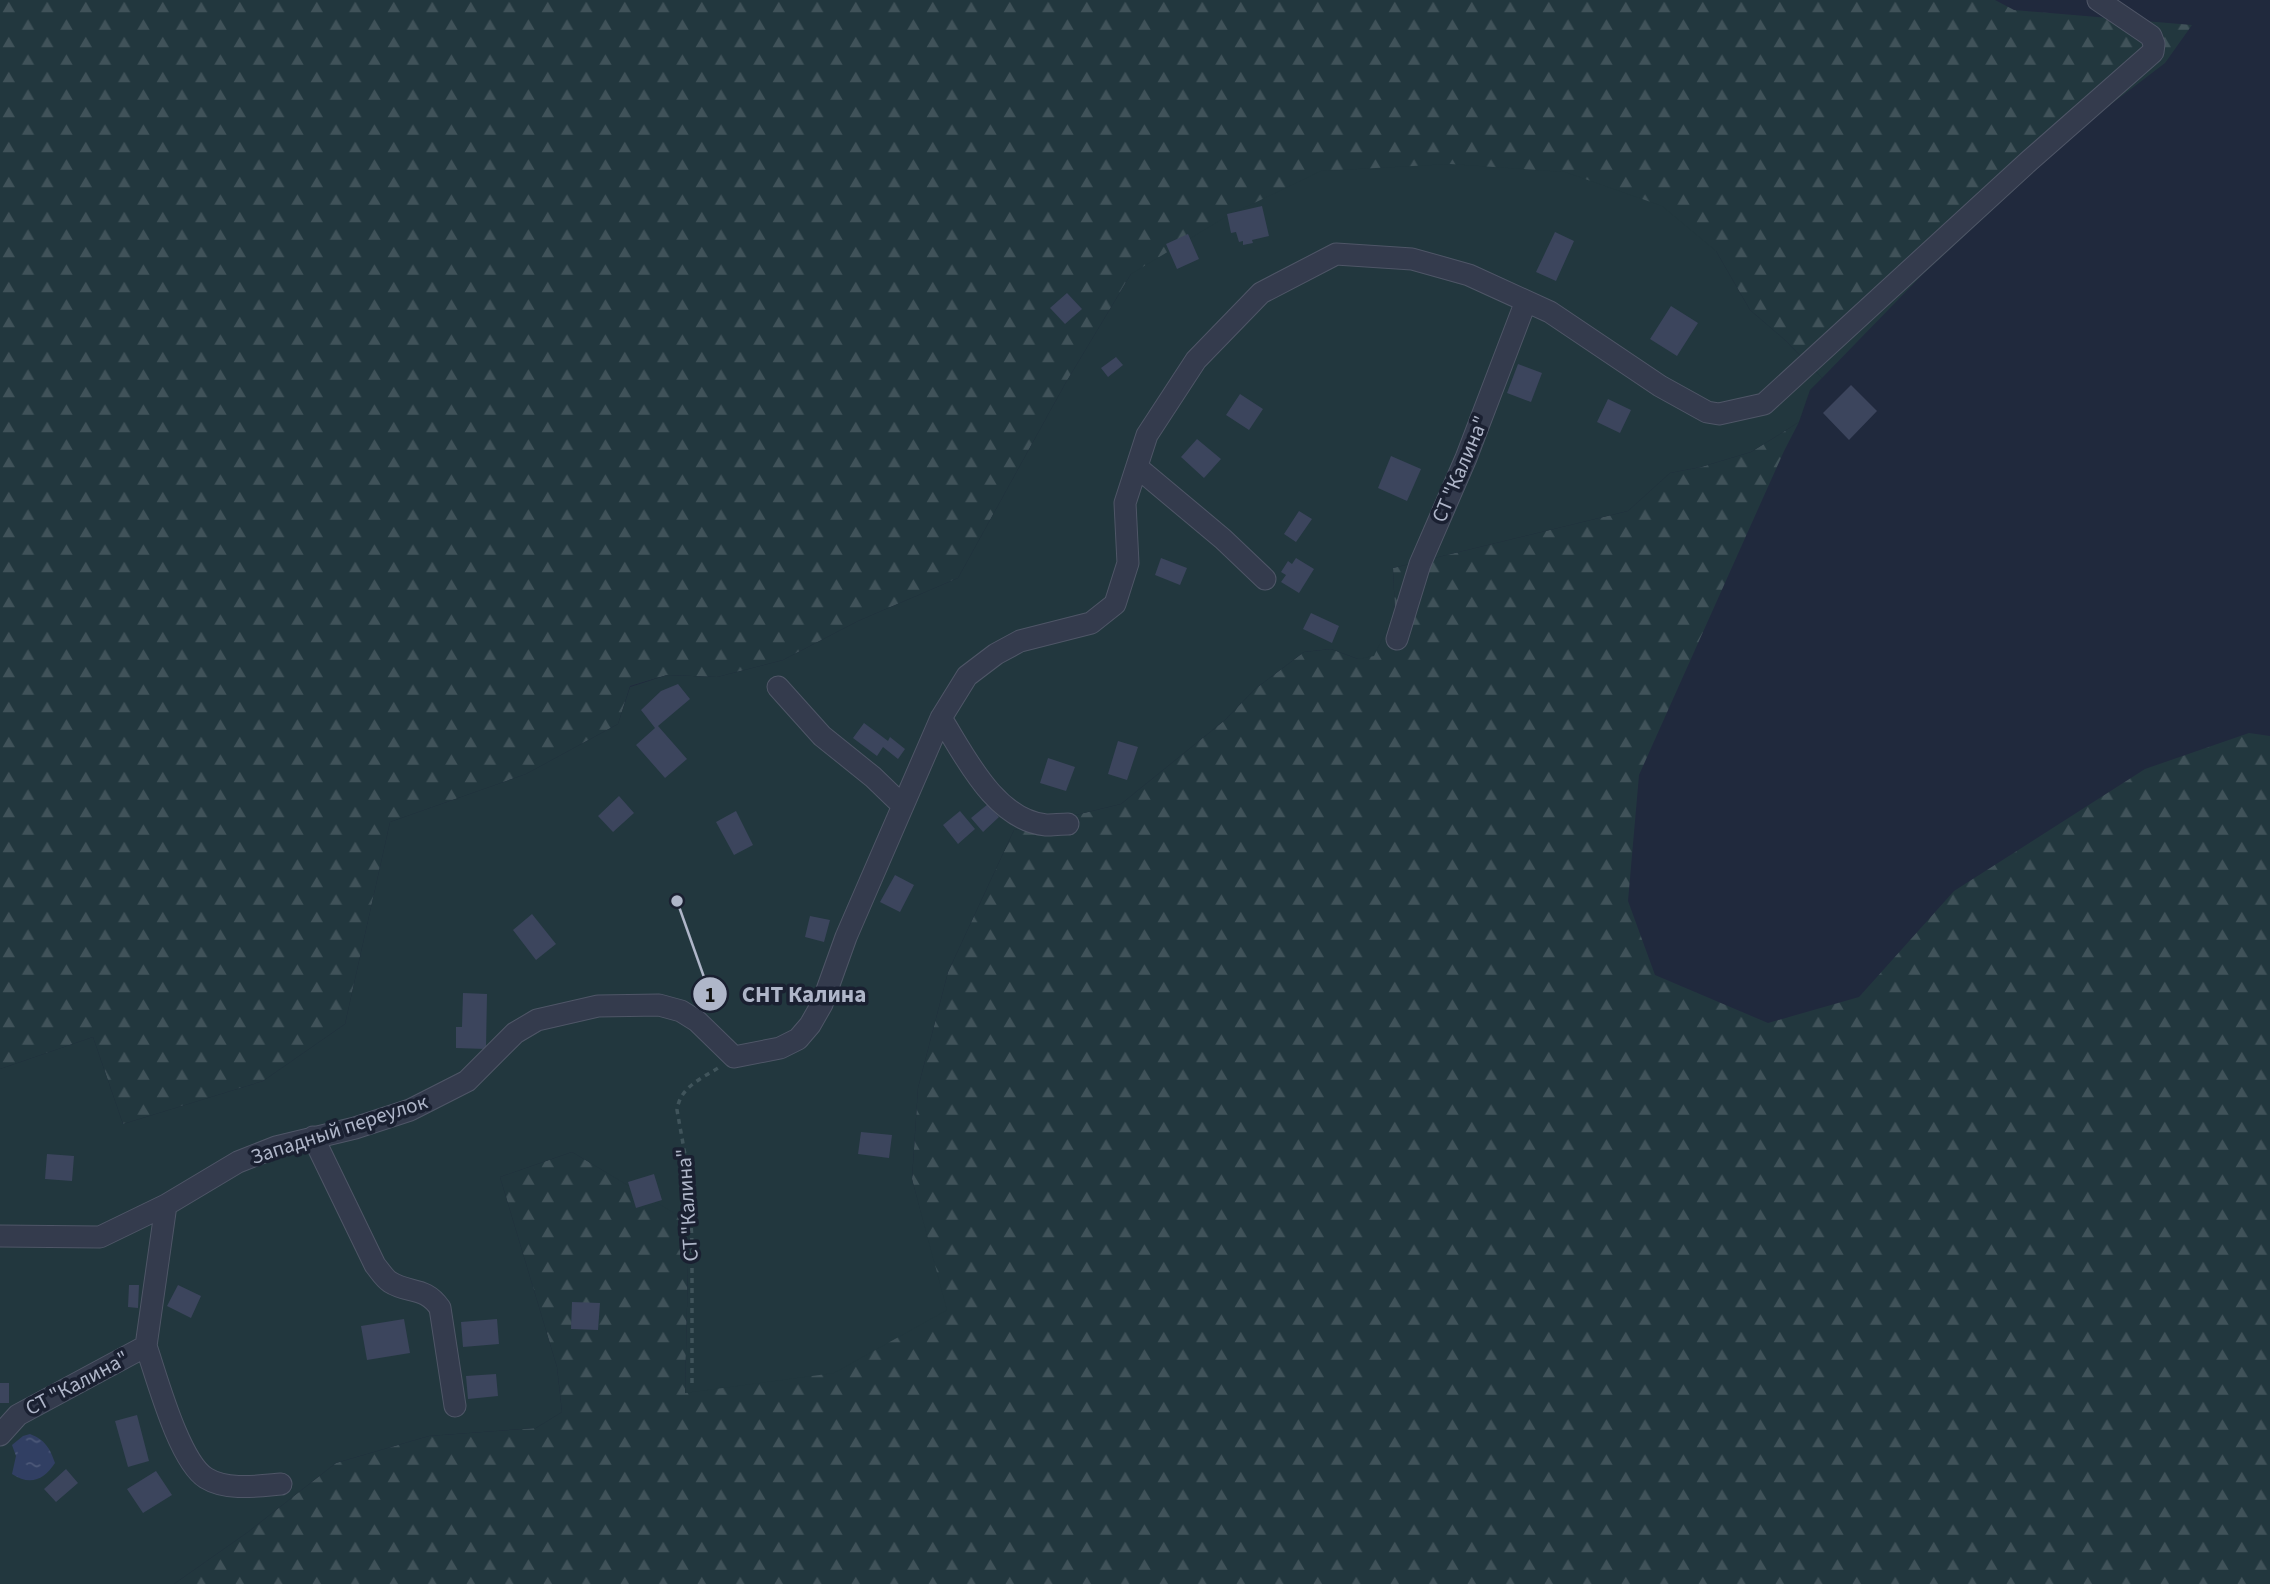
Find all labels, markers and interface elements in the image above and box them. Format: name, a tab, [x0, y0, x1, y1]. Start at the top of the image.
street label: СТ "Калина"	[1424, 411, 1496, 527]
callout: СНТ Калина	[692, 972, 880, 1016]
text: СНТ Калина	[742, 978, 866, 1011]
text: 1	[704, 980, 716, 1010]
street label: Западный переулок	[247, 1086, 432, 1172]
street label: СТ "Калина"	[668, 1148, 706, 1262]
street label: СТ "Калина"	[20, 1343, 134, 1423]

